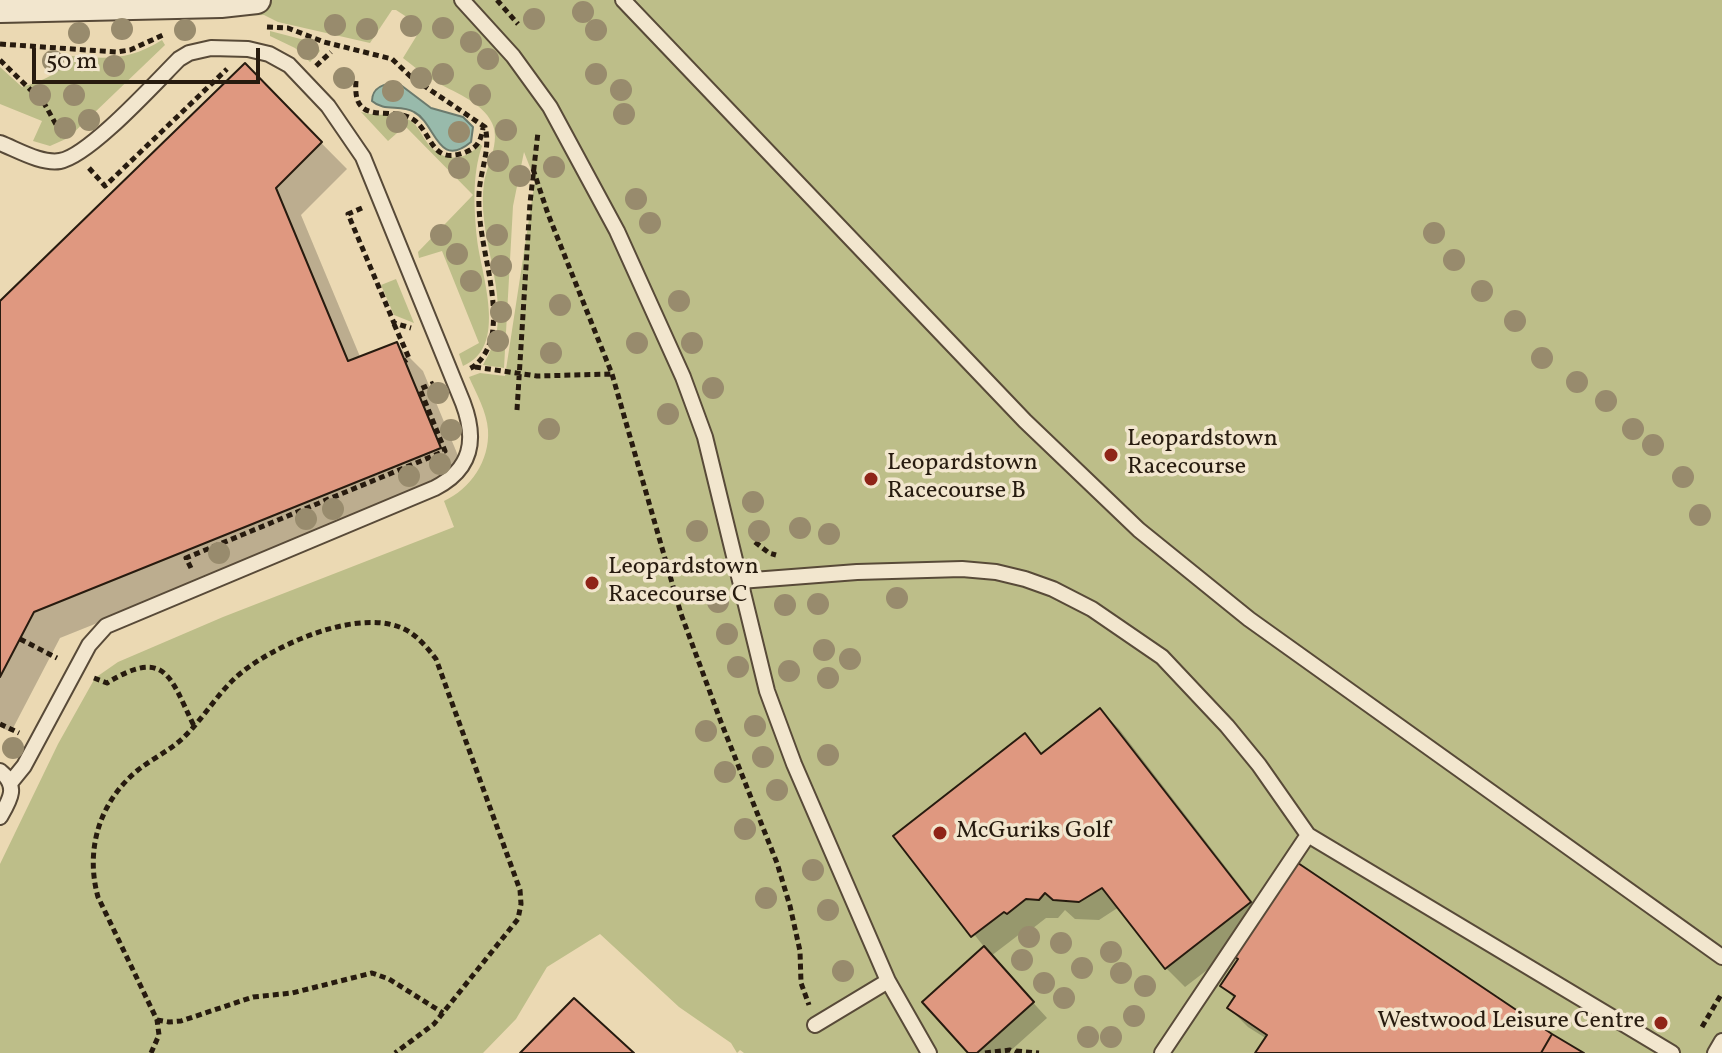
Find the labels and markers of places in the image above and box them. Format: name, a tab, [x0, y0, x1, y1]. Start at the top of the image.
place label: Leopardstown Racecourse	[1127, 427, 1278, 483]
marker: Leopardstown Racecourse	[1102, 446, 1120, 464]
place label: Leopardstown Racecourse B	[887, 451, 1038, 507]
marker: Leopardstown Racecourse B	[862, 470, 880, 488]
place label: Leopardstown Racecourse C	[608, 555, 759, 611]
marker: Leopardstown Racecourse C	[583, 574, 601, 592]
place label: McGuriks Golf	[956, 819, 1111, 847]
marker: McGuriks Golf	[931, 824, 949, 842]
place label: Westwood Leisure Centre	[1377, 1009, 1645, 1037]
marker: Westwood Leisure Centre	[1652, 1014, 1670, 1032]

